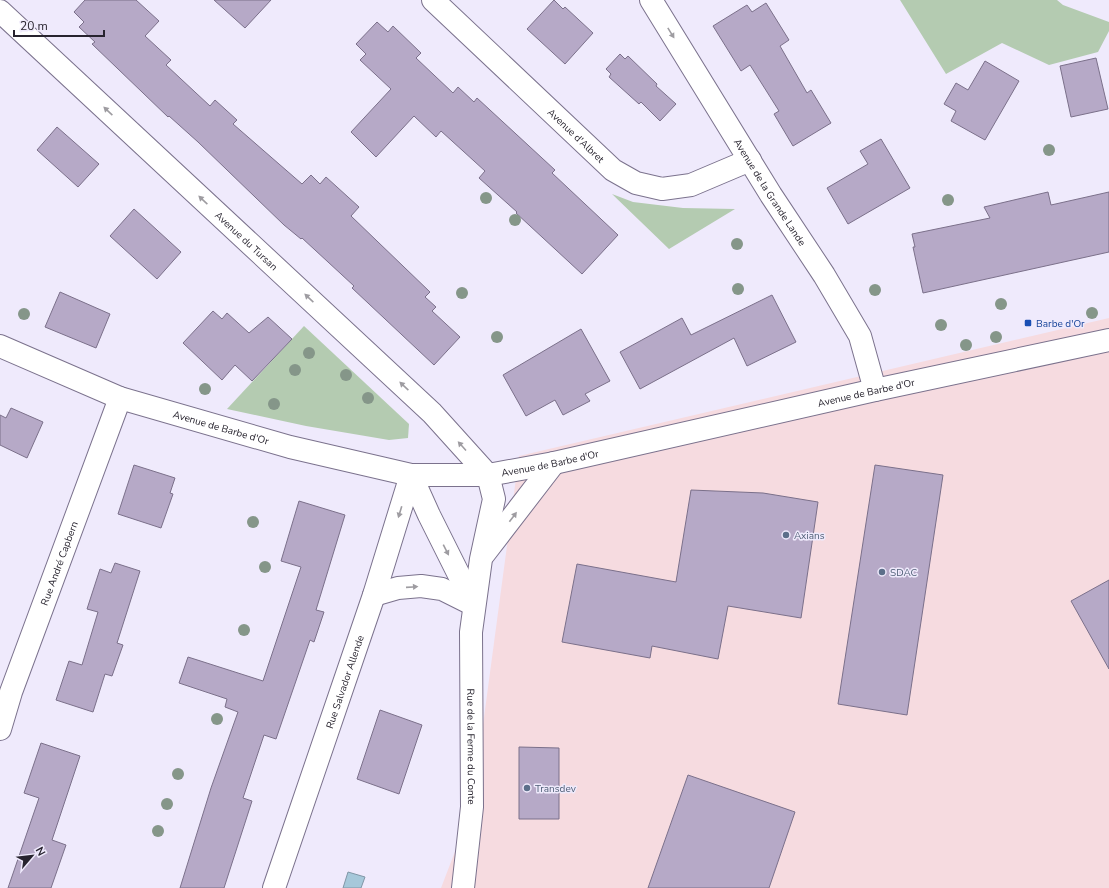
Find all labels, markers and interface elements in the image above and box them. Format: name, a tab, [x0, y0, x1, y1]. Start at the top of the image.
scale bar	[14, 12, 104, 38]
text: 20 m	[20, 18, 48, 34]
one-way arrow	[668, 27, 675, 39]
one-way arrow	[103, 106, 113, 116]
street label: Avenue d'Albret	[544, 106, 607, 167]
street label: Avenue de la Grande Lande	[730, 136, 809, 249]
one-way arrow	[198, 195, 208, 204]
street label: Avenue du Tursan	[212, 209, 280, 274]
one-way arrow	[303, 293, 314, 302]
place label: Barbe d'Or	[1036, 317, 1085, 331]
marker: Barbe d'Or	[1023, 318, 1033, 328]
street label: Avenue de Barbe d'Or	[816, 376, 917, 411]
one-way arrow	[399, 381, 409, 391]
street label: Avenue de Barbe d'Or	[171, 408, 271, 449]
one-way arrow	[458, 441, 467, 451]
street label: Avenue de Barbe d'Or	[500, 447, 601, 480]
one-way arrow	[397, 506, 403, 518]
one-way arrow	[509, 511, 517, 522]
street label: Rue André Capbern	[38, 520, 82, 608]
place label: Axians	[794, 529, 825, 543]
marker: Axians	[781, 530, 791, 540]
one-way arrow	[443, 544, 449, 556]
place label: SDAC	[890, 566, 918, 580]
marker: SDAC	[877, 567, 887, 577]
one-way arrow	[406, 583, 418, 590]
street label: Rue Salvador Allende	[323, 633, 368, 731]
street label: Rue de la Ferme du Conte	[463, 688, 478, 805]
place label: Transdev	[535, 782, 577, 796]
marker: Transdev	[522, 783, 532, 793]
north arrow	[12, 836, 52, 876]
text: N	[32, 844, 49, 859]

